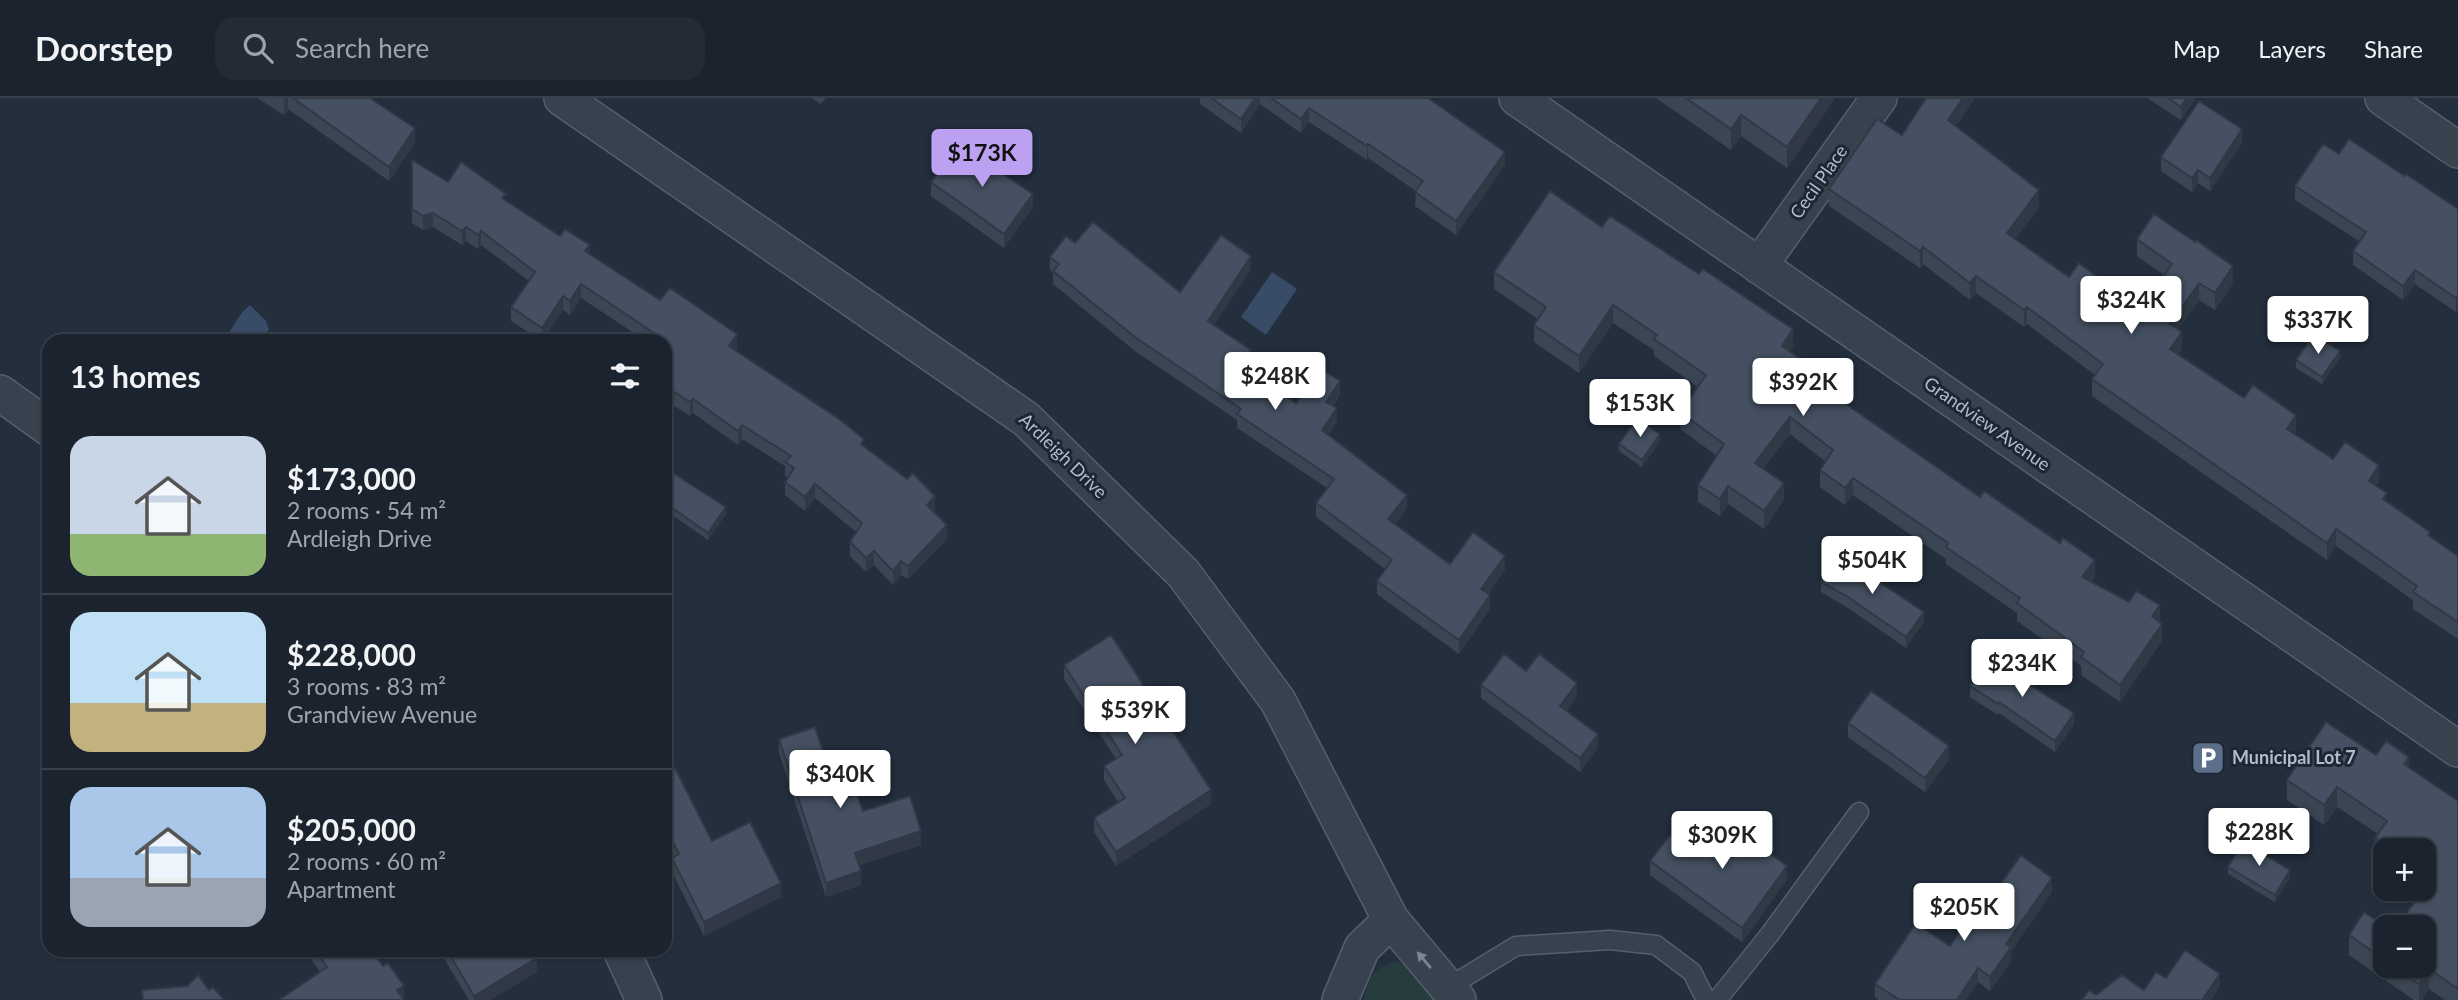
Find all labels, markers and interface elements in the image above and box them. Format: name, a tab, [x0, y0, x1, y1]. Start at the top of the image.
search box	[215, 17, 705, 80]
text: Doorstep	[35, 28, 173, 68]
icon: search	[239, 29, 277, 67]
text: Search here	[295, 32, 429, 64]
text: Map	[2173, 34, 2220, 63]
text: Layers	[2258, 34, 2326, 63]
text: Share	[2364, 34, 2423, 63]
pin: $173K	[933, 130, 1031, 189]
text: $173K	[947, 138, 1017, 166]
street label: Cecil Place	[1785, 140, 1852, 223]
pin: $324K	[2082, 276, 2180, 336]
text: $324K	[2096, 285, 2166, 313]
pin: $337K	[2269, 296, 2367, 356]
text: $337K	[2283, 305, 2353, 333]
pin: $248K	[1226, 352, 1324, 412]
icon: filters	[606, 357, 644, 395]
text: 13 homes	[70, 358, 201, 394]
pin: $392K	[1754, 358, 1852, 418]
text: $248K	[1240, 361, 1310, 389]
text: $392K	[1768, 367, 1838, 395]
street label: Grandview Avenue	[1920, 371, 2055, 475]
pin: $153K	[1591, 380, 1689, 439]
text: $153K	[1605, 388, 1675, 416]
street label: Ardleigh Drive	[1015, 408, 1112, 503]
text: $173,000	[287, 460, 416, 496]
icon: home	[126, 464, 210, 548]
text: 2 rooms · 54 m²	[287, 496, 446, 524]
text: Ardleigh Drive	[287, 524, 432, 552]
pin: $504K	[1823, 536, 1921, 596]
text: $504K	[1837, 545, 1907, 573]
text: $228,000	[287, 636, 416, 672]
icon: home	[126, 640, 210, 724]
pin: $234K	[1973, 640, 2071, 699]
text: $234K	[1987, 648, 2057, 676]
text: 3 rooms · 83 m²	[287, 672, 446, 700]
pin: $539K	[1086, 686, 1184, 746]
text: $539K	[1100, 695, 1170, 723]
text: Grandview Avenue	[287, 700, 477, 728]
parking icon: Municipal Lot 7	[2189, 739, 2227, 777]
place label: Municipal Lot 7	[2232, 746, 2356, 768]
pin: $340K	[791, 750, 889, 810]
text: $340K	[805, 759, 875, 787]
pin: $228K	[2210, 808, 2308, 868]
text: $205,000	[287, 811, 416, 847]
pin: $309K	[1673, 812, 1771, 871]
icon: home	[126, 815, 210, 899]
text: $228K	[2224, 817, 2294, 845]
text: $309K	[1687, 820, 1757, 848]
map controls	[2373, 838, 2436, 978]
button: +	[2373, 838, 2436, 901]
text: 2 rooms · 60 m²	[287, 847, 446, 875]
text: Apartment	[287, 875, 395, 903]
pin: $205K	[1915, 884, 2013, 943]
text: $205K	[1929, 892, 1999, 920]
button: −	[2373, 915, 2436, 978]
one-way arrow	[1417, 952, 1432, 970]

